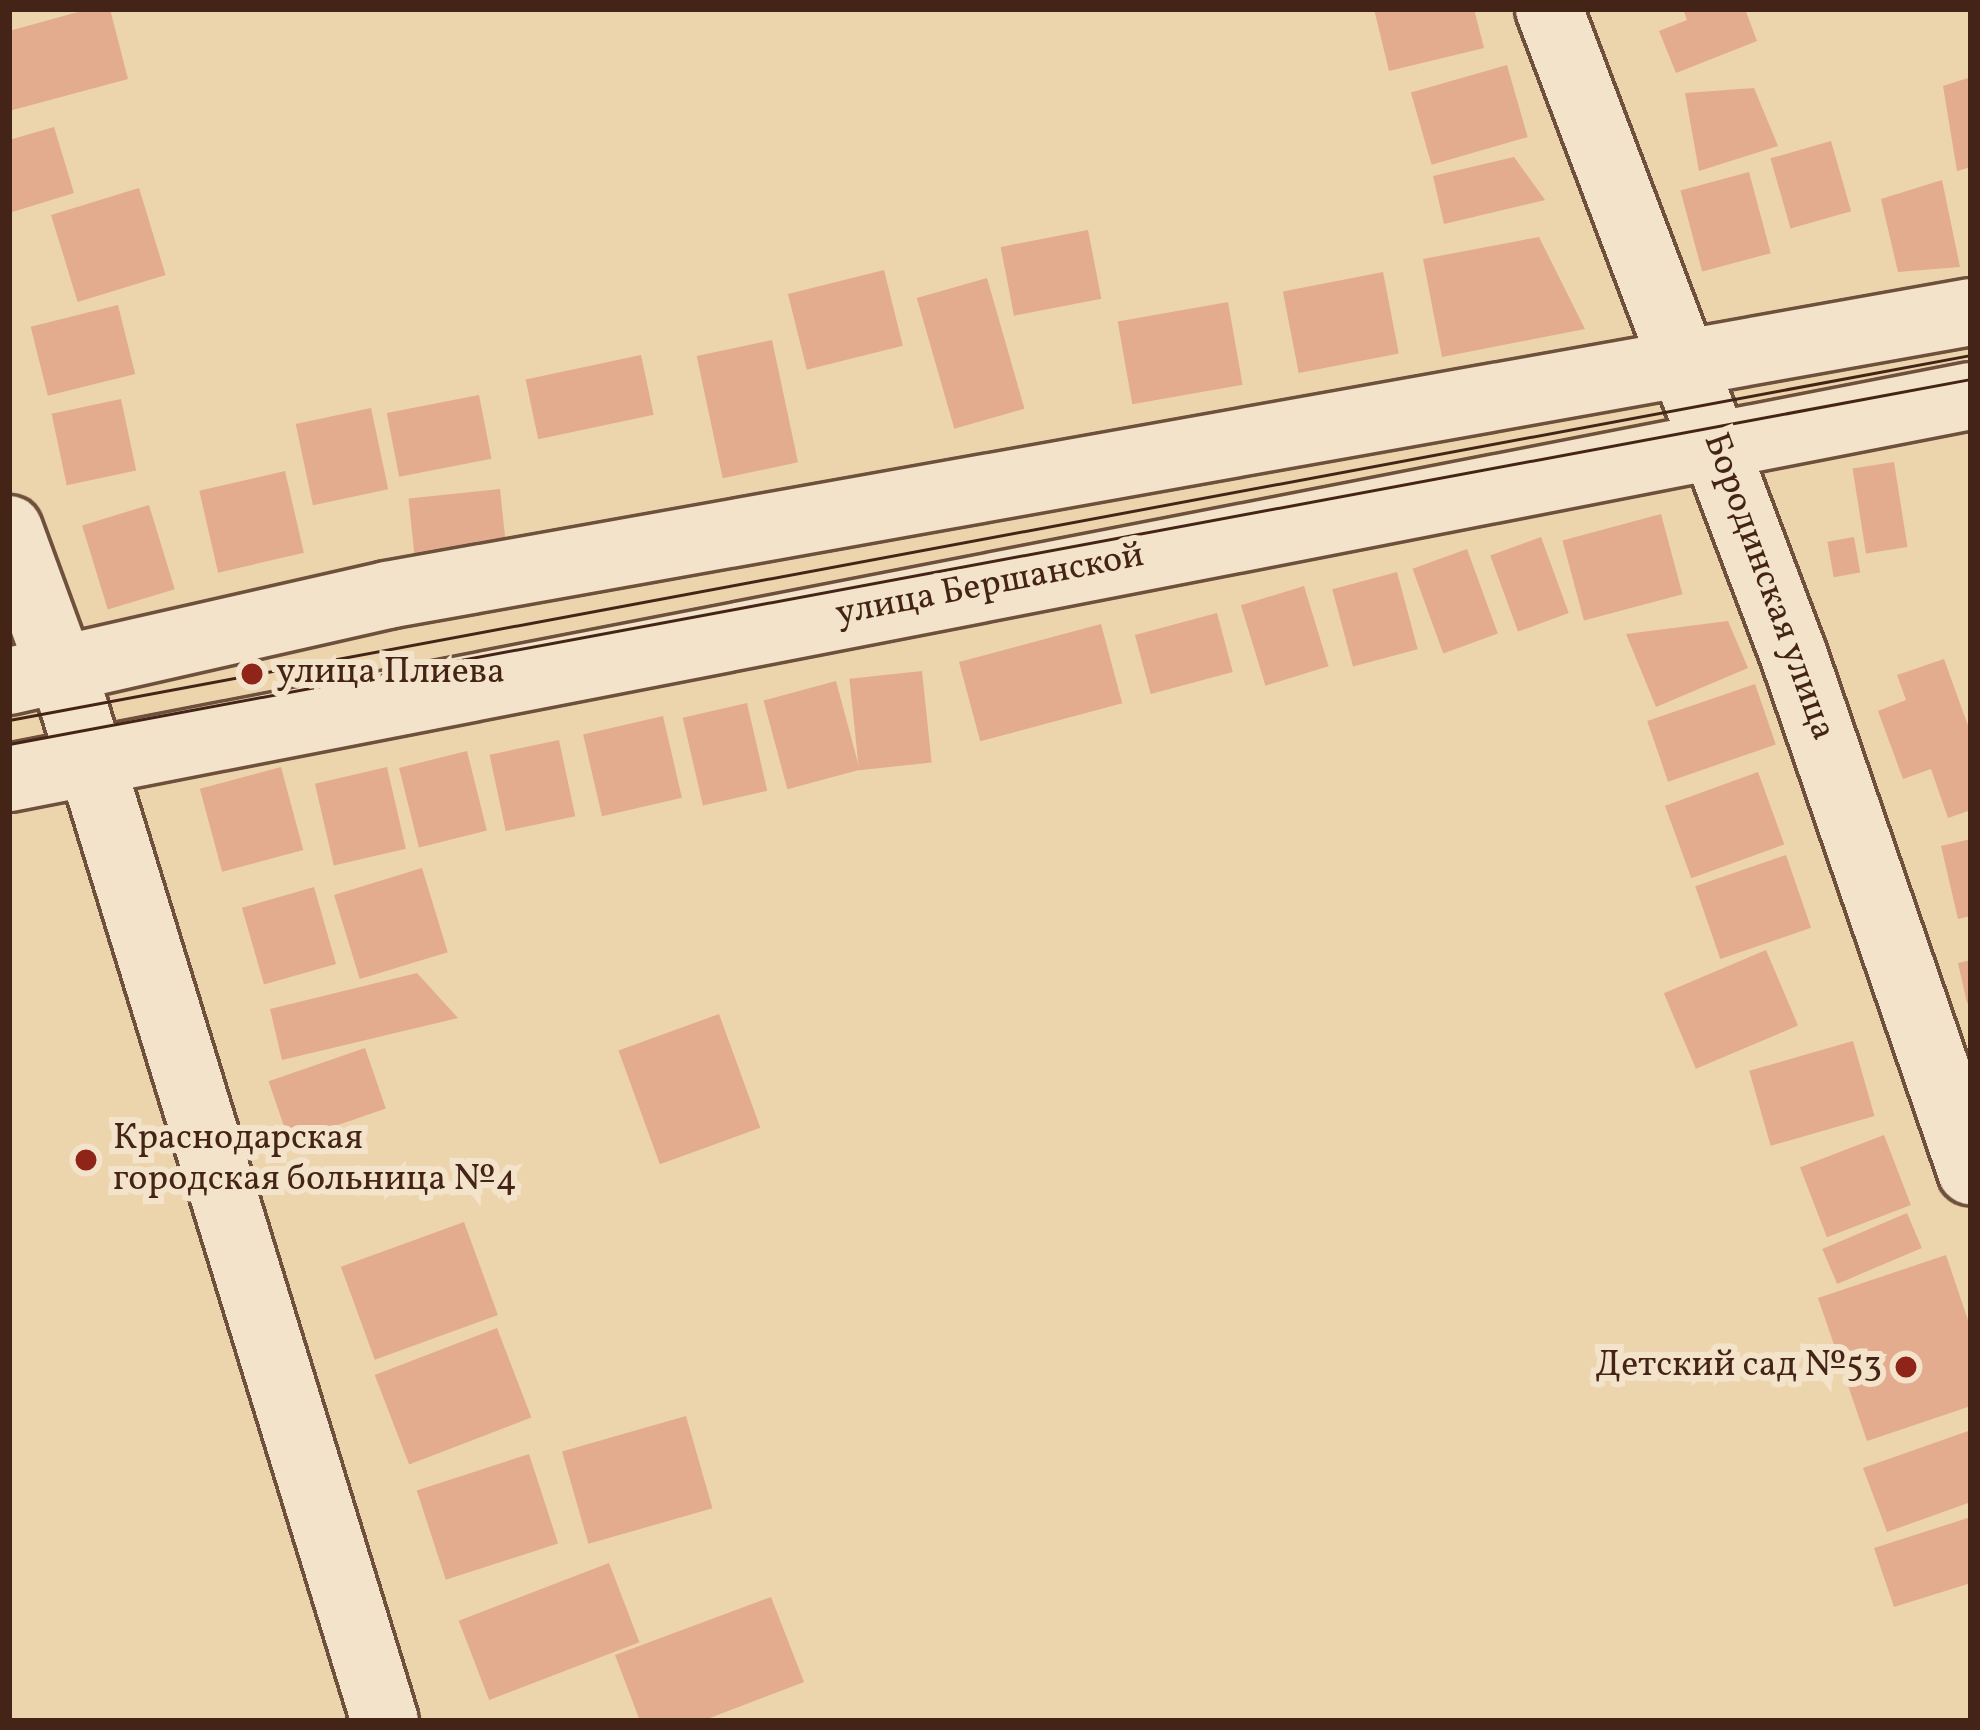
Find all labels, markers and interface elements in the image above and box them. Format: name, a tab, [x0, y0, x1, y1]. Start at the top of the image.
street label: Бородинская улица	[1692, 427, 1844, 747]
street label: улица Бершанской	[832, 535, 1148, 637]
place label: улица Плиева	[276, 652, 505, 696]
marker: улица Плиева	[239, 661, 265, 687]
place label: Краснодарская городская больница №4	[113, 1117, 517, 1202]
marker: Краснодарская городская больница №4	[70, 1144, 102, 1176]
place label: Детский сад №53	[1595, 1345, 1882, 1389]
marker: Детский сад №53	[1893, 1354, 1919, 1380]

